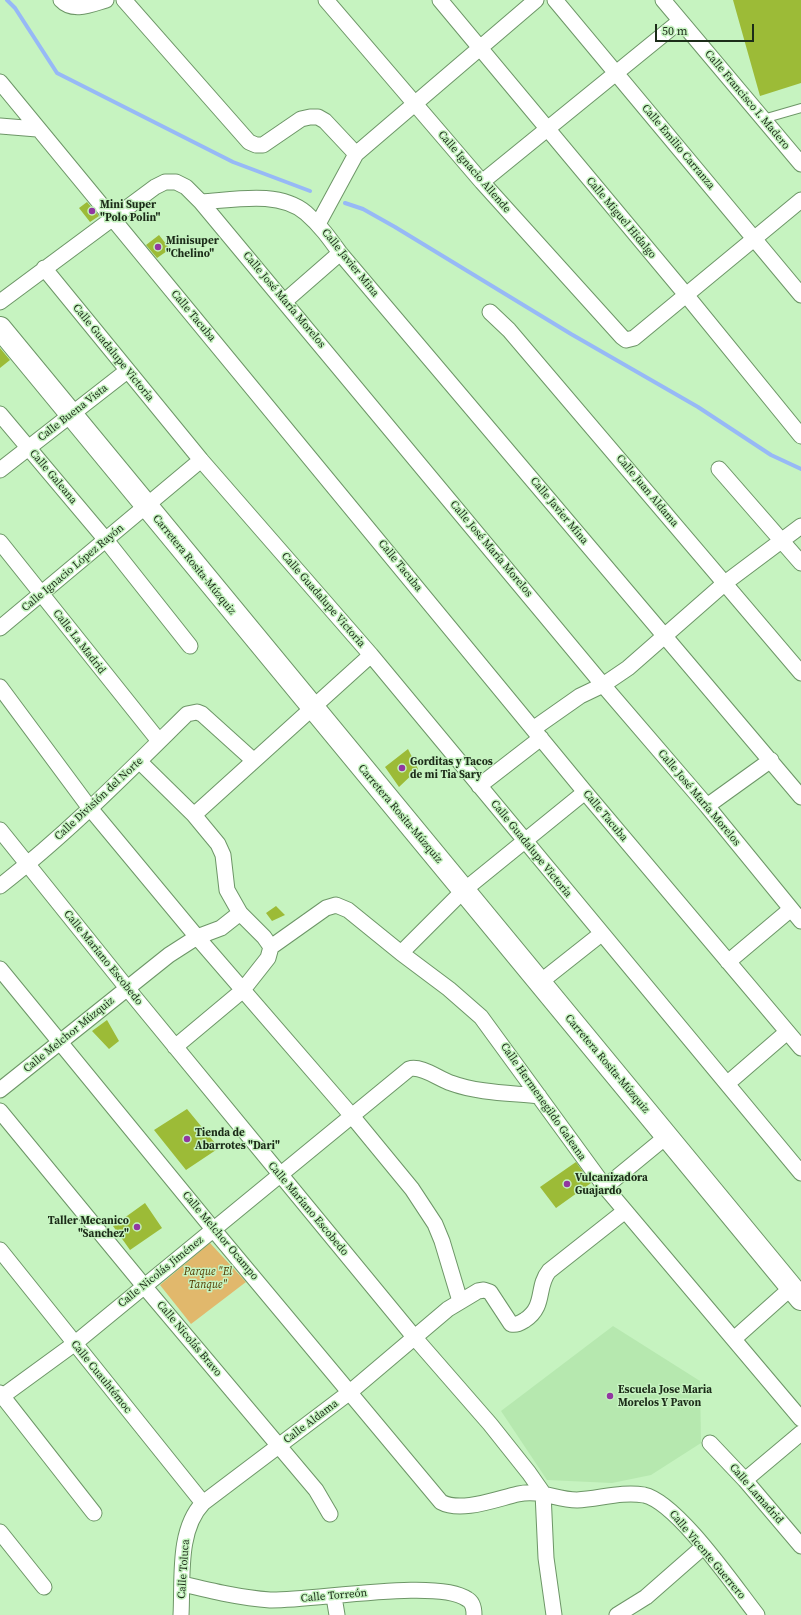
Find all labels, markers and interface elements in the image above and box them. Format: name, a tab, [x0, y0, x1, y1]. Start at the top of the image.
scale bar	[657, 16, 756, 42]
text: 50 m	[662, 23, 688, 39]
street label: Calle Francisco I. Madero	[702, 48, 792, 152]
street label: Calle Emilio Carranza	[639, 102, 717, 192]
street label: Calle Ignacio Allende	[435, 128, 513, 216]
street label: Calle Miguel Hidalgo	[583, 175, 659, 261]
place label: Mini Super "Polo Polin"	[100, 198, 161, 224]
marker: Mini Super "Polo Polin"	[87, 206, 97, 216]
street label: Calle Javier Mina	[319, 226, 381, 300]
place label: Minisuper "Chelino"	[166, 234, 219, 260]
marker: Minisuper "Chelino"	[153, 242, 163, 252]
street label: Calle José María Morelos	[240, 249, 328, 351]
street label: Calle Tacuba	[168, 288, 218, 344]
street label: Calle Guadalupe Victoria	[70, 302, 156, 404]
street label: Calle Buena Vista	[35, 382, 111, 444]
street label: Calle Galeana	[26, 447, 80, 507]
street label: Calle Juan Aldama	[613, 452, 681, 530]
street label: Calle Javier Mina	[527, 475, 591, 547]
street label: Calle José María Morelos	[447, 498, 535, 600]
street label: Carretera Rosita-Múzquiz	[150, 512, 238, 618]
street label: Calle Ignacio López Rayón	[19, 521, 127, 615]
street label: Calle Tacuba	[375, 537, 425, 595]
street label: Calle Guadalupe Victoria	[278, 550, 368, 650]
street label: Calle La Madrid	[50, 607, 108, 677]
street label: Calle José María Morelos	[655, 747, 743, 849]
street label: Calle División del Norte	[52, 755, 146, 843]
place label: Gorditas y Tacos de mi Tia Sary	[410, 755, 493, 781]
street label: Carretera Rosita-Múzquiz	[355, 762, 445, 866]
marker: Gorditas y Tacos de mi Tia Sary	[397, 763, 407, 773]
street label: Calle Tacuba	[580, 788, 630, 844]
street label: Calle Guadalupe Victoria	[488, 798, 574, 900]
street label: Calle Mariano Escobedo	[61, 908, 145, 1008]
street label: Calle Melchor Múzquiz	[21, 994, 117, 1076]
street label: Carretera Rosita-Múzquiz	[562, 1012, 652, 1116]
street label: Calle Hermenegildo Galeana	[497, 1041, 589, 1163]
place label: Tienda de Abarrotes "Dari"	[195, 1126, 280, 1152]
marker: Tienda de Abarrotes "Dari"	[182, 1134, 192, 1144]
street label: Calle Mariano Escobedo	[265, 1159, 351, 1259]
place label: Vulcanizadora Guajardo	[575, 1171, 648, 1197]
marker: Vulcanizadora Guajardo	[562, 1179, 572, 1189]
street label: Calle Melchor Ocampo	[179, 1189, 261, 1283]
place label: Taller Mecanico "Sanchez"	[48, 1214, 129, 1240]
marker: Taller Mecanico "Sanchez"	[132, 1222, 142, 1232]
street label: Calle Nicolás Jiménez	[116, 1233, 206, 1311]
park label: Parque "El Tanque"	[184, 1265, 232, 1291]
street label: Calle Nicolás Bravo	[154, 1299, 224, 1379]
street label: Calle Cuauhtémoc	[68, 1338, 134, 1416]
place label: Escuela Jose Maria Morelos Y Pavon	[618, 1383, 712, 1409]
marker: Escuela Jose Maria Morelos Y Pavon	[605, 1391, 615, 1401]
street label: Calle Aldama	[281, 1397, 341, 1447]
street label: Calle Lamadrid	[726, 1461, 786, 1527]
street label: Calle Vicente Guerrero	[666, 1508, 748, 1602]
street label: Calle Toluca	[175, 1539, 193, 1599]
street label: Calle Torreón	[300, 1587, 368, 1605]

